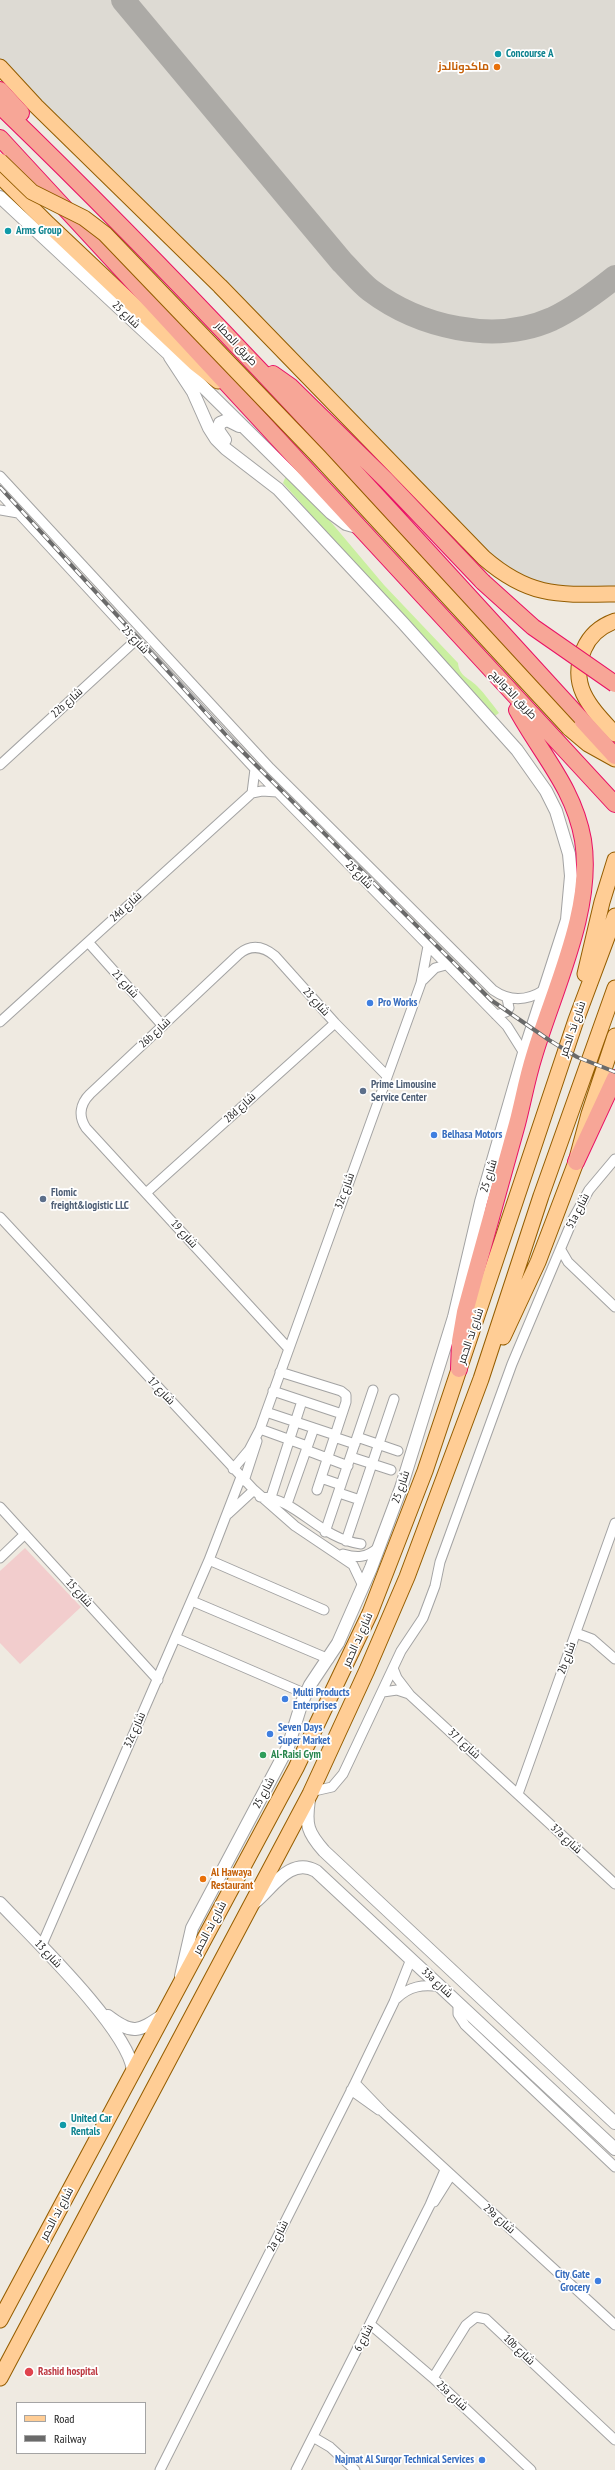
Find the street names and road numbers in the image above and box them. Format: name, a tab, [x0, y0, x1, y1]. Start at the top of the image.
street label: شارع 25	[109, 299, 143, 331]
street label: طريق المطار	[212, 319, 260, 369]
street label: شارع 25	[119, 623, 151, 657]
street label: طريق الخوانيج	[487, 668, 539, 722]
street label: 22b شارع	[48, 685, 86, 721]
street label: شارع 25	[343, 858, 375, 892]
street label: 24d شارع	[107, 889, 145, 925]
street label: شارع 21	[109, 967, 141, 1001]
street label: شارع 23	[300, 985, 332, 1019]
street label: شارع ند الحمر	[557, 999, 589, 1059]
street label: 26b شارع	[136, 1015, 174, 1051]
street label: 28d شارع	[221, 1090, 259, 1126]
street label: شارع 25	[478, 1158, 500, 1194]
street label: 32c شارع	[332, 1171, 358, 1211]
street label: 51a شارع	[564, 1191, 592, 1231]
street label: شارع 19	[168, 1217, 200, 1251]
street label: شارع ند الحمر	[455, 1306, 487, 1366]
street label: شارع 17	[145, 1374, 177, 1408]
street label: شارع 25	[389, 1469, 413, 1505]
street label: شارع 15	[63, 1576, 95, 1610]
street label: شارع ند الحمر	[340, 1611, 376, 1669]
street label: 2b شارع	[555, 1640, 579, 1676]
street label: 32c شارع	[121, 1710, 149, 1750]
street label: شارع ا 37	[445, 1726, 483, 1762]
street label: شارع 25	[250, 1775, 278, 1811]
street label: 37a شارع	[548, 1821, 584, 1857]
street label: شارع ند الحمر	[191, 1899, 229, 1957]
street label: شارع 13	[32, 1937, 64, 1971]
street label: 33a شارع	[419, 1965, 455, 2001]
street label: شارع ند الحمر	[38, 2185, 76, 2243]
street label: 29a شارع	[480, 2201, 518, 2237]
street label: 2a شارع	[265, 2218, 291, 2254]
street label: شارع 6	[352, 2322, 376, 2354]
street label: 10b شارع	[501, 2332, 537, 2368]
street label: 25a شارع	[434, 2378, 470, 2414]

